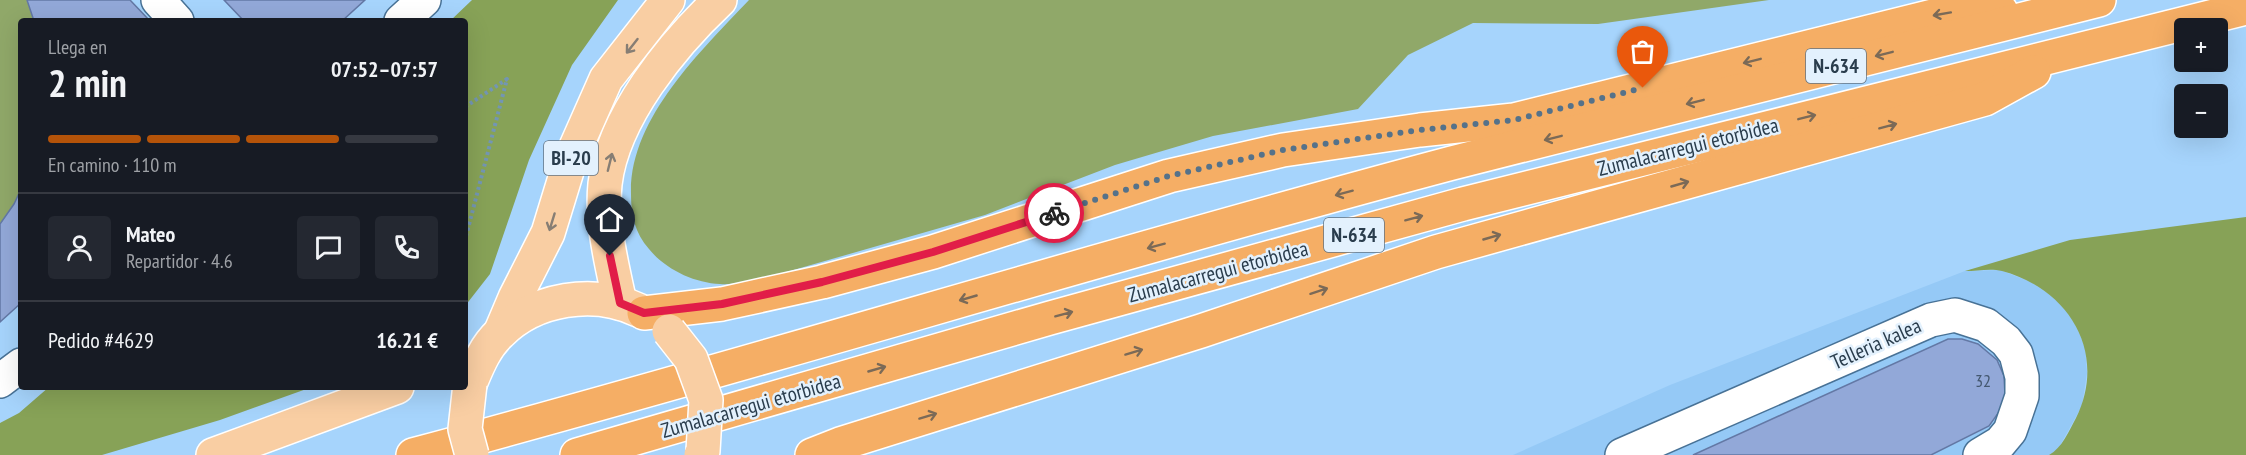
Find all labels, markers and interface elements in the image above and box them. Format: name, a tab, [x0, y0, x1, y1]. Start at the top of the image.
one-way arrow	[1932, 9, 1952, 20]
map controls	[2174, 18, 2228, 138]
button: +	[2174, 18, 2228, 72]
pin	[1617, 26, 1668, 88]
text: Llega en	[48, 34, 107, 60]
icon: bag	[1626, 35, 1659, 68]
one-way arrow	[625, 38, 638, 54]
road number: N-634	[1806, 49, 1866, 83]
one-way arrow	[1875, 49, 1894, 61]
text: 07:52–07:57	[331, 55, 438, 83]
one-way arrow	[1743, 56, 1762, 68]
text: 2 min	[48, 57, 127, 108]
button: −	[2174, 84, 2228, 138]
one-way arrow	[1686, 97, 1705, 109]
street label: Zumalacarregui etorbidea	[1595, 111, 1781, 182]
one-way arrow	[1797, 111, 1816, 123]
one-way arrow	[1878, 120, 1897, 131]
one-way arrow	[1543, 133, 1562, 144]
road number: BI-20	[544, 141, 598, 175]
text: En camino · 110 m	[48, 152, 177, 178]
one-way arrow	[605, 153, 617, 172]
one-way arrow	[1670, 177, 1689, 189]
courier	[1024, 183, 1084, 243]
one-way arrow	[1335, 188, 1354, 200]
pin	[584, 194, 635, 256]
icon: bike	[1038, 197, 1071, 230]
icon: home	[593, 203, 626, 236]
one-way arrow	[545, 212, 556, 231]
one-way arrow	[1404, 212, 1423, 223]
button: person	[48, 216, 111, 279]
button: chat	[297, 216, 360, 279]
button: phone	[375, 216, 438, 279]
road number: N-634	[1324, 218, 1384, 252]
text: Mateo	[126, 220, 175, 248]
one-way arrow	[1482, 230, 1501, 242]
street label: Zumalacarregui etorbidea	[1125, 234, 1311, 309]
one-way arrow	[1147, 240, 1166, 252]
text: Repartidor · 4.6	[126, 248, 233, 274]
one-way arrow	[1309, 285, 1328, 296]
one-way arrow	[959, 293, 978, 305]
one-way arrow	[1054, 308, 1073, 320]
street label: Telleria kalea	[1826, 312, 1925, 375]
text: Pedido #4629	[48, 326, 154, 354]
text: 16.21 €	[376, 326, 438, 354]
one-way arrow	[1124, 346, 1143, 357]
one-way arrow	[867, 363, 886, 374]
street label: Zumalacarregui etorbidea	[658, 367, 844, 444]
house number: 32	[1975, 369, 1991, 392]
one-way arrow	[918, 410, 937, 421]

